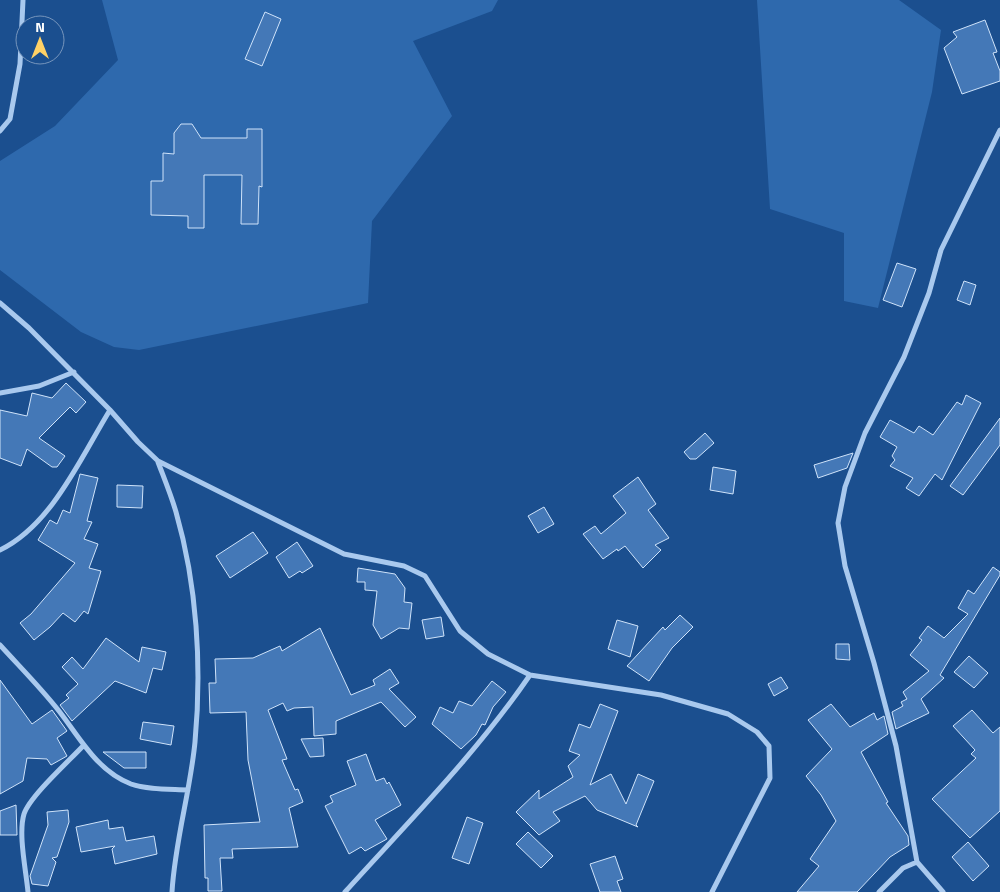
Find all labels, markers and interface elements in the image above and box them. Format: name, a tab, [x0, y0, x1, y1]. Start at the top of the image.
north arrow	[15, 15, 65, 65]
text: N	[35, 16, 45, 37]

